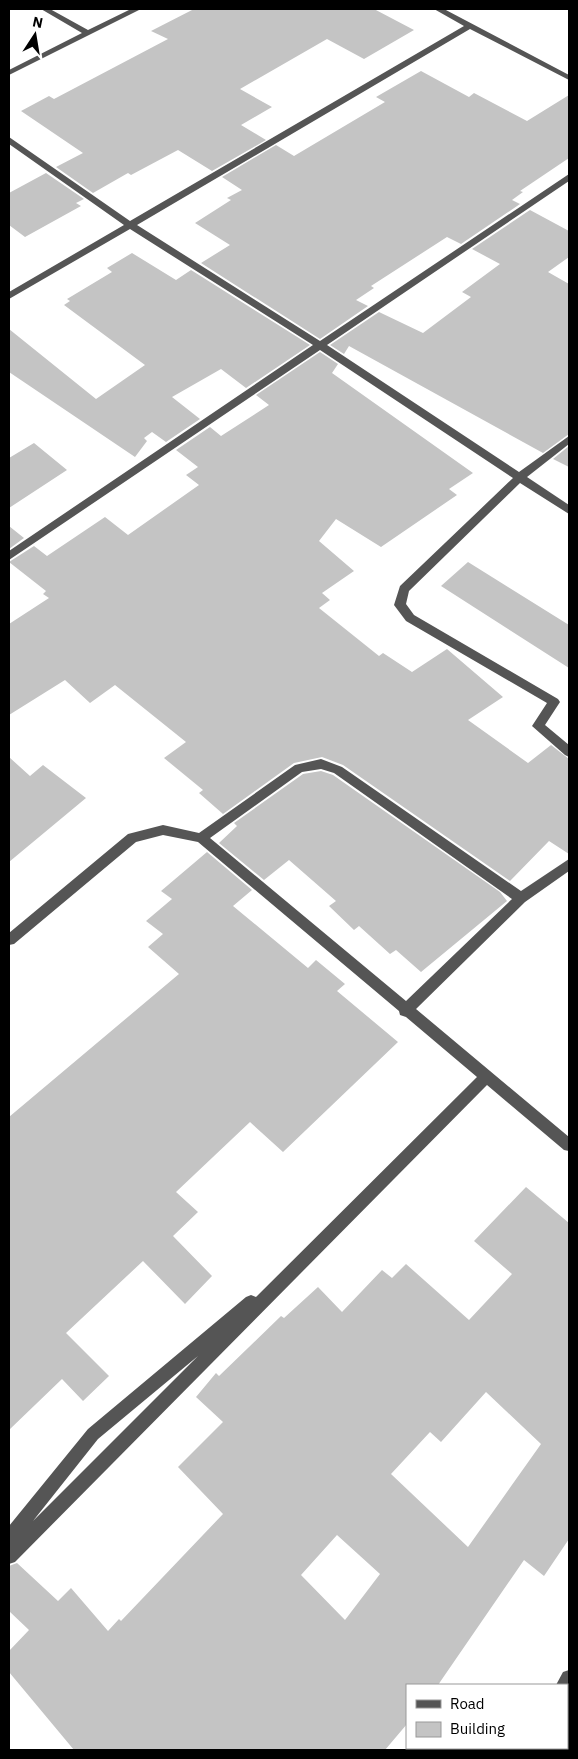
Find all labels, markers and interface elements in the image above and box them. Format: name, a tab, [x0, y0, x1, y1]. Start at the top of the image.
north arrow	[10, 10, 60, 60]
text: N	[31, 12, 45, 32]
legend	[406, 1684, 568, 1749]
text: Road	[450, 1694, 485, 1713]
text: Building	[450, 1719, 505, 1738]

